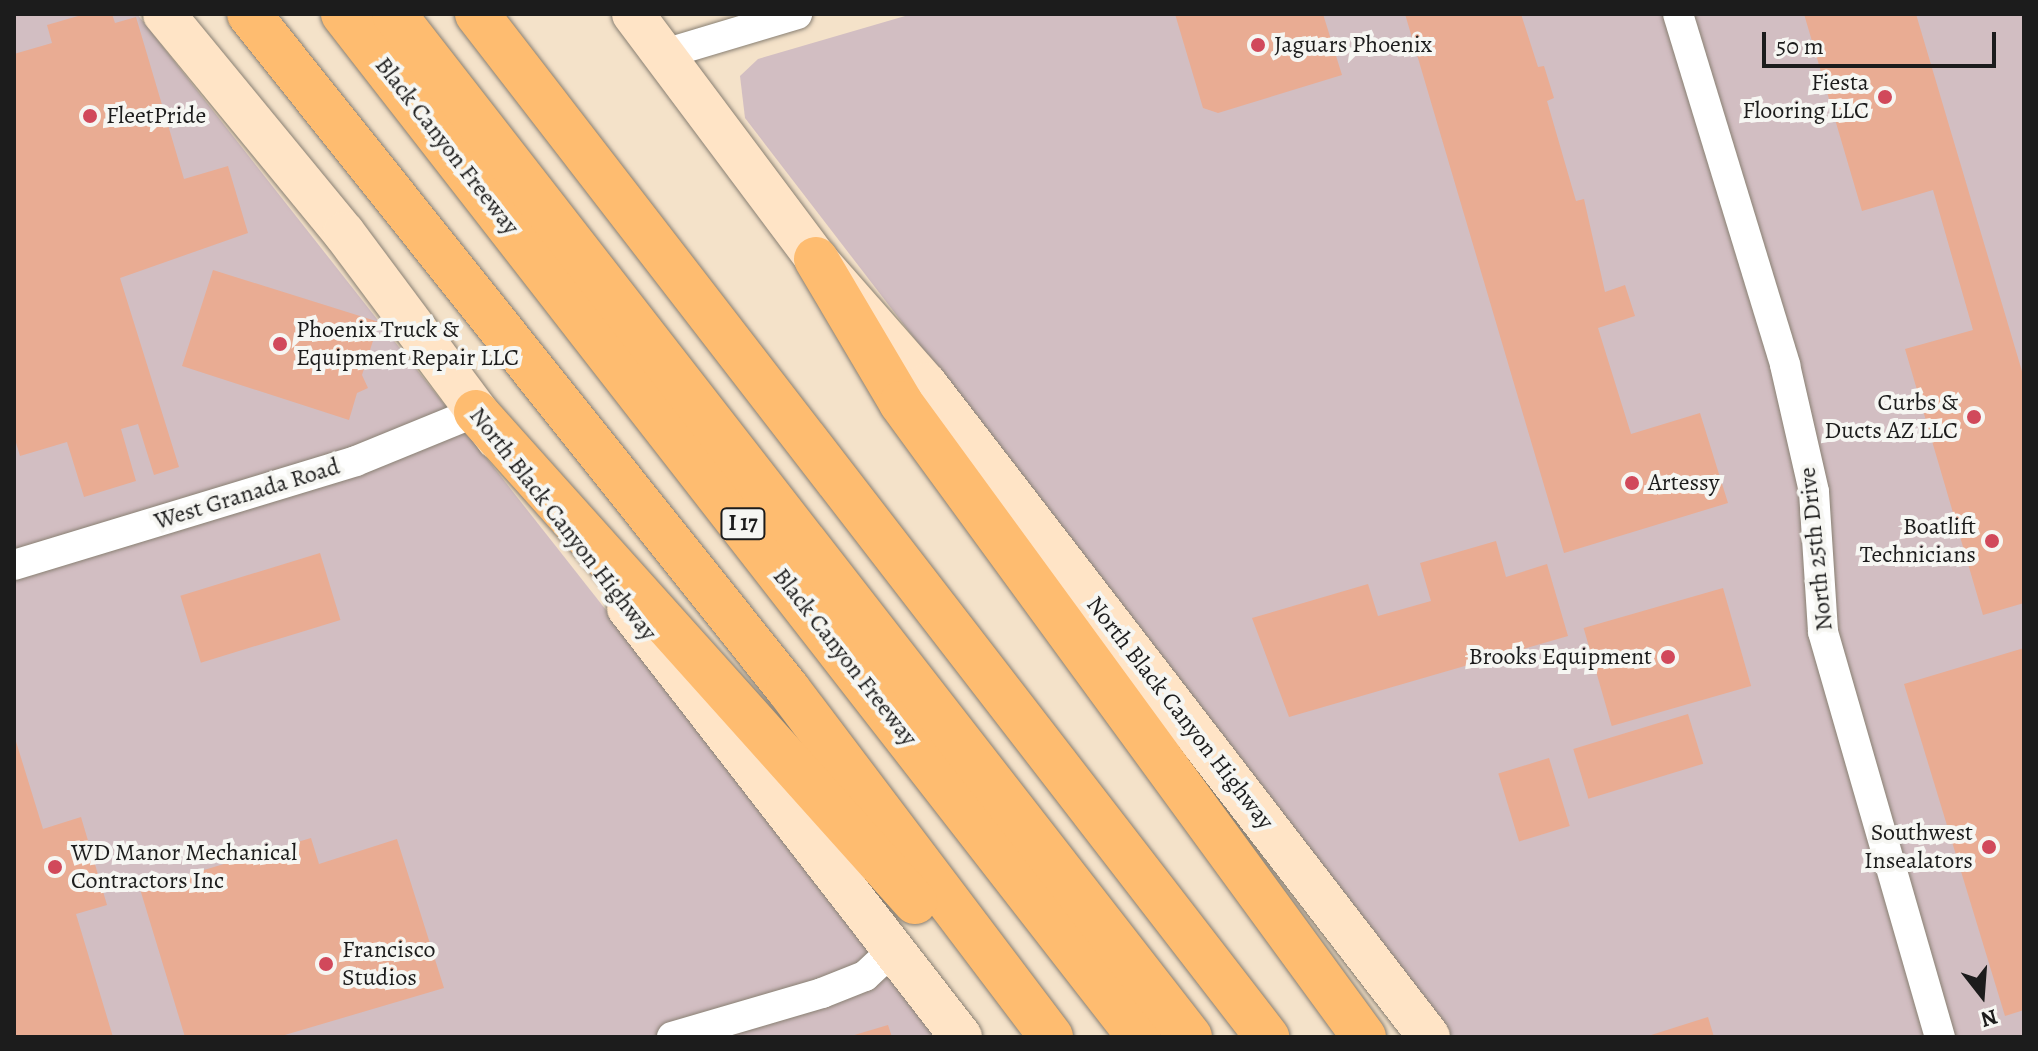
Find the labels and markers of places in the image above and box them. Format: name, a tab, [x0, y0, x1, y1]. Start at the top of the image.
place label: Jaguars Phoenix	[1274, 31, 1432, 59]
marker: Jaguars Phoenix	[1249, 36, 1267, 54]
place label: Fiesta Flooring LLC	[1742, 69, 1869, 125]
marker: Fiesta Flooring LLC	[1876, 88, 1894, 106]
place label: FleetPride	[106, 102, 206, 130]
marker: FleetPride	[81, 107, 99, 125]
place label: Phoenix Truck & Equipment Repair LLC	[296, 316, 519, 372]
marker: Phoenix Truck & Equipment Repair LLC	[271, 335, 289, 353]
place label: Curbs & Ducts AZ LLC	[1824, 389, 1958, 445]
marker: Curbs & Ducts AZ LLC	[1965, 408, 1983, 426]
place label: Artessy	[1648, 469, 1719, 497]
marker: Artessy	[1623, 474, 1641, 492]
place label: Boatlift Technicians	[1860, 513, 1976, 569]
marker: Boatlift Technicians	[1983, 532, 2001, 550]
place label: Brooks Equipment	[1469, 643, 1652, 671]
marker: Brooks Equipment	[1659, 648, 1677, 666]
place label: Southwest Insealators	[1864, 819, 1973, 875]
marker: Southwest Insealators	[1980, 838, 1998, 856]
place label: WD Manor Mechanical Contractors Inc	[71, 839, 297, 895]
marker: WD Manor Mechanical Contractors Inc	[46, 858, 64, 876]
place label: Francisco Studios	[342, 936, 435, 992]
marker: Francisco Studios	[317, 955, 335, 973]

